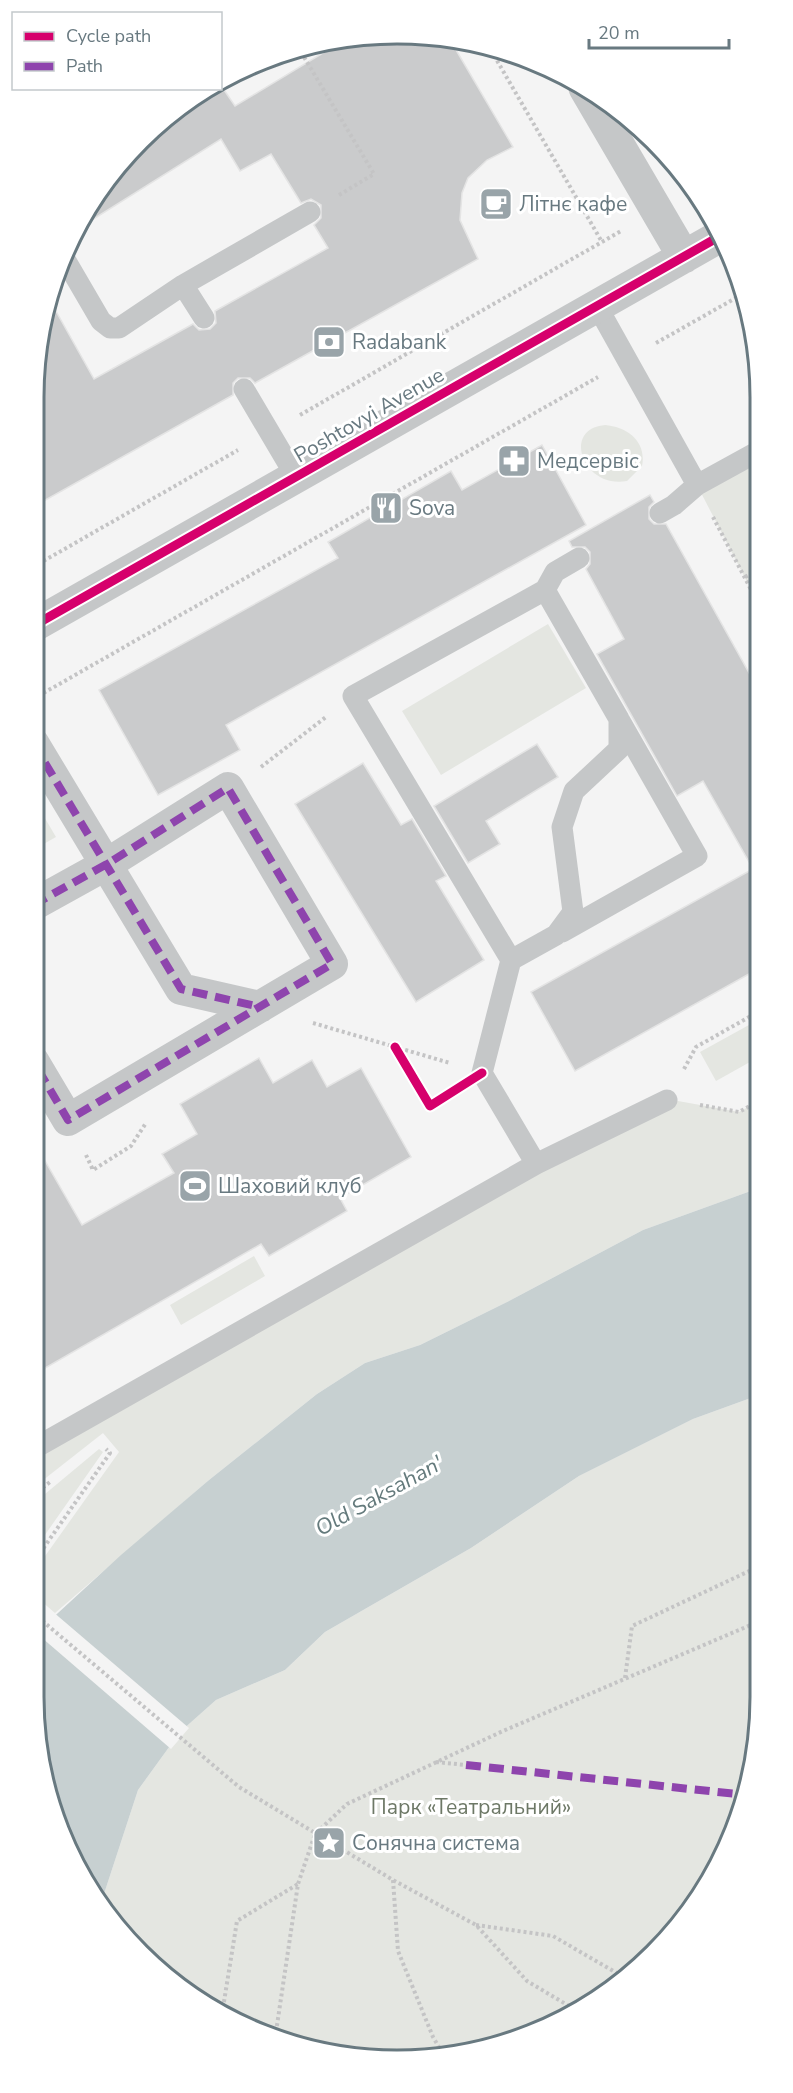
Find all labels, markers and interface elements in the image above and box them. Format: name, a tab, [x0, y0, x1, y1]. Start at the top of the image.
legend	[12, 12, 222, 90]
scale bar	[589, 12, 728, 50]
text: 20 m	[598, 21, 640, 45]
text: Cycle path	[66, 24, 151, 48]
text: Path	[66, 54, 103, 78]
cafe icon: Літнє кафе	[478, 186, 514, 222]
place label: Літнє кафе	[519, 190, 627, 218]
bank icon: Radabank	[311, 324, 347, 360]
place label: Radabank	[352, 328, 447, 356]
street label: Poshtovyi Avenue	[289, 361, 449, 469]
pharmacy icon: Медсервіс	[496, 443, 532, 479]
place label: Медсервіс	[537, 447, 639, 475]
restaurant icon: Sova	[368, 490, 404, 526]
place label: Sova	[409, 494, 455, 522]
sports icon: Шаховий клуб	[177, 1168, 213, 1204]
place label: Шаховий клуб	[218, 1172, 362, 1200]
water label: Old Saksahan'	[310, 1448, 449, 1543]
park label: Парк «Театральний»	[371, 1793, 571, 1821]
place icon: Сонячна система	[311, 1825, 347, 1861]
place label: Сонячна система	[352, 1829, 520, 1857]

